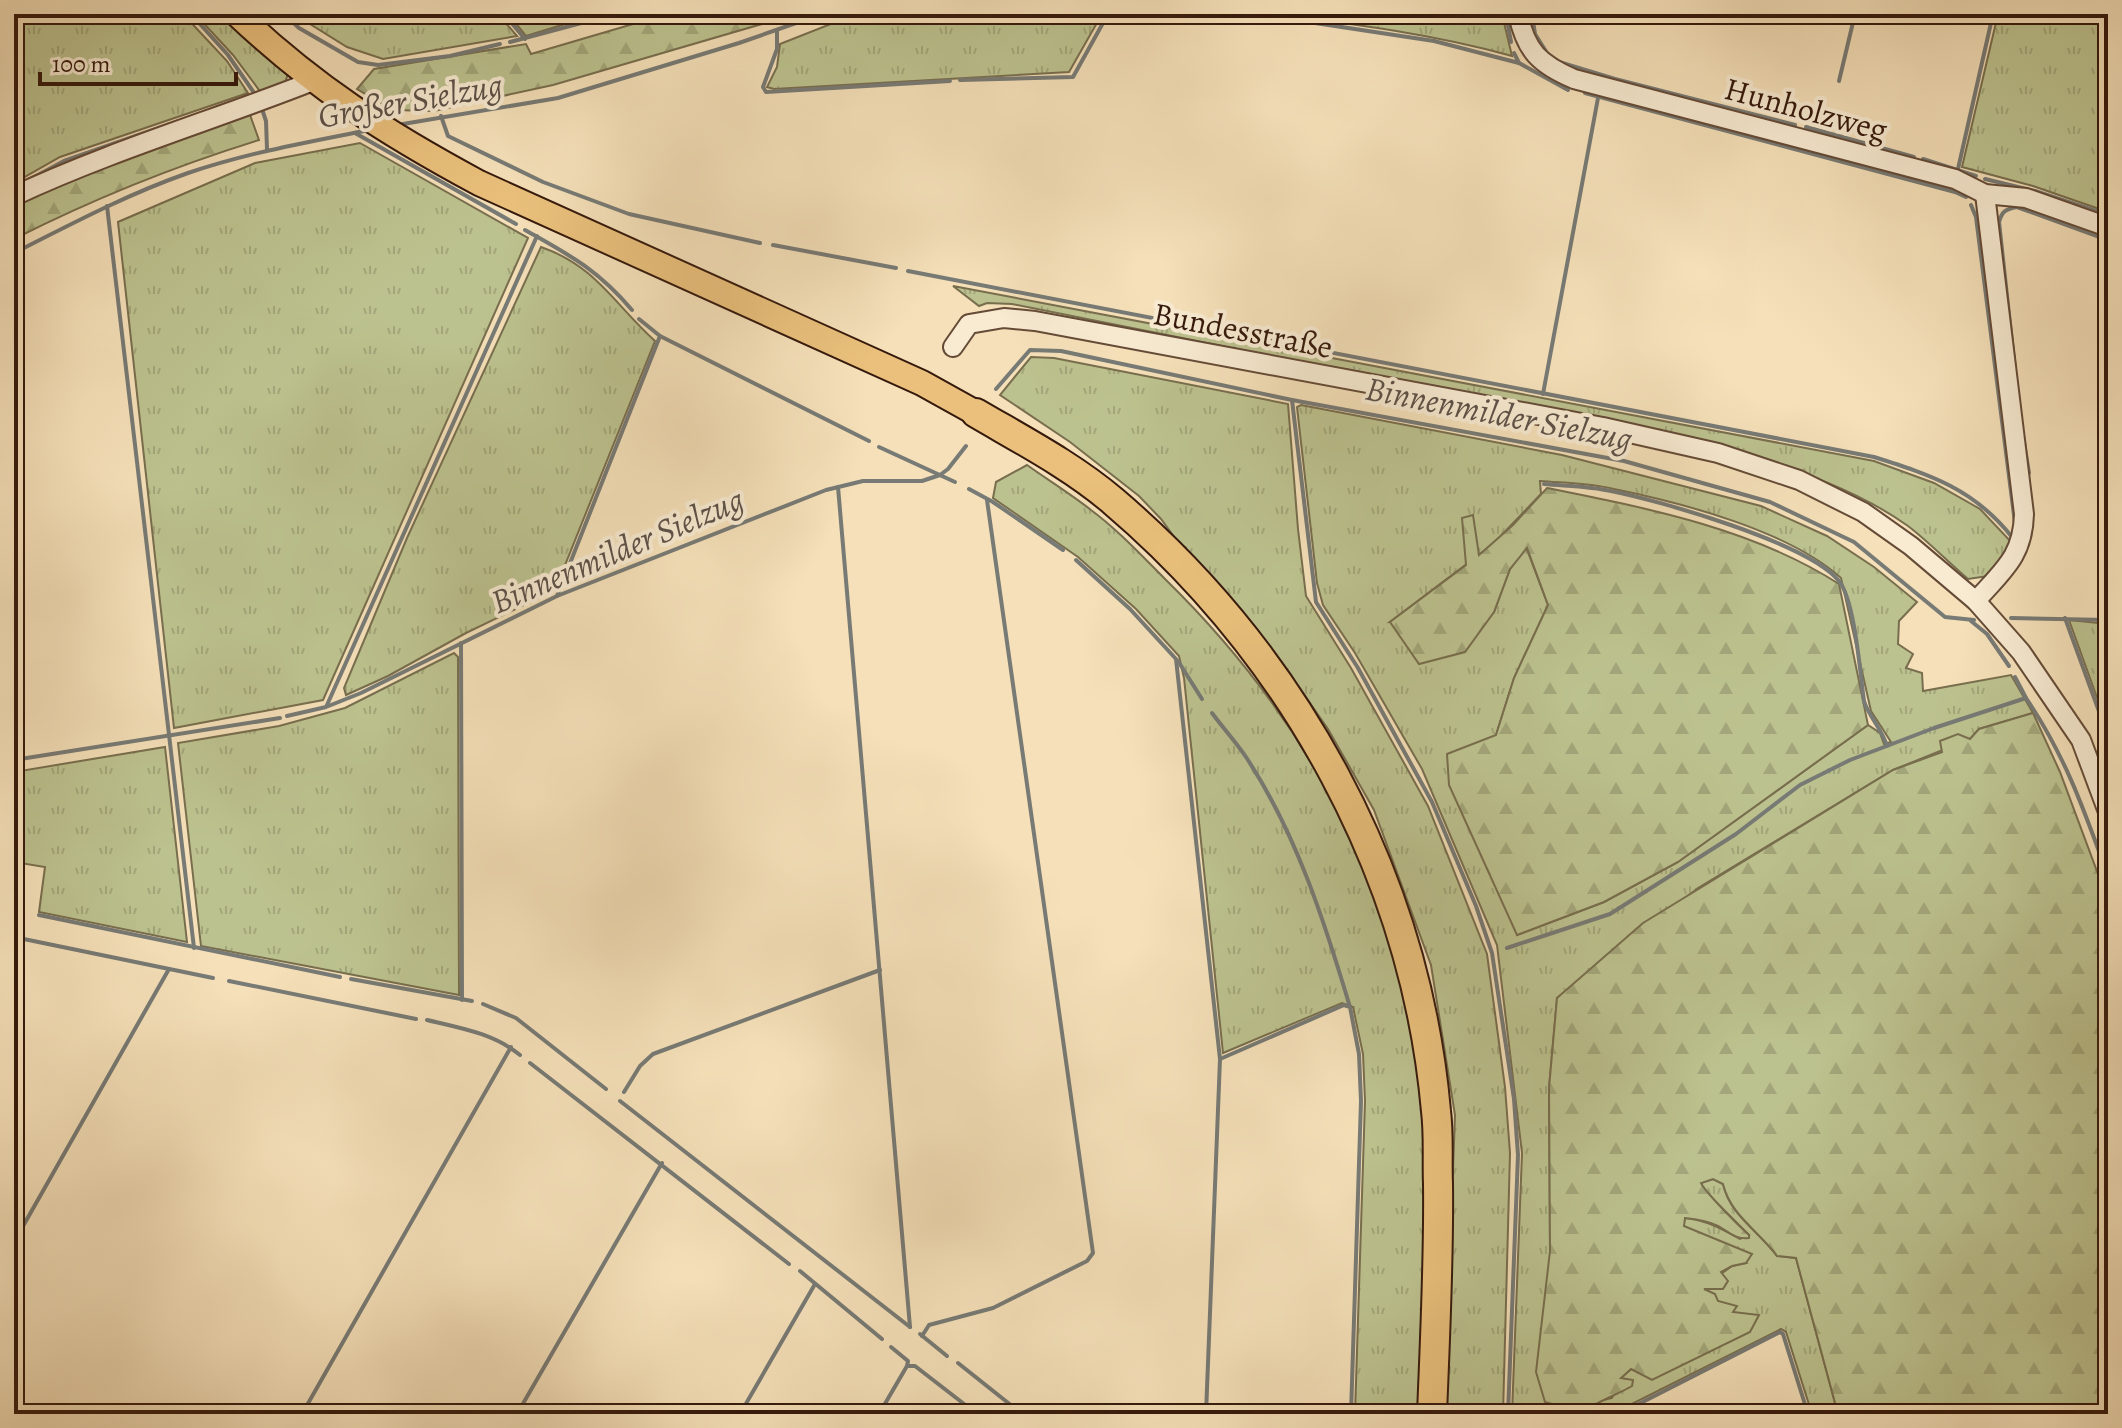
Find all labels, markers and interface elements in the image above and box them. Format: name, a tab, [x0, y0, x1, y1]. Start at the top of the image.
scale bar	[40, 36, 236, 86]
text: 100 m	[52, 48, 111, 80]
water label: Großer Sielzug	[314, 61, 506, 140]
street label: Hunholzweg	[1720, 66, 1892, 152]
street label: Bundesstraße	[1150, 291, 1336, 369]
water label: Binnenmilder Sielzug	[1362, 365, 1636, 462]
water label: Binnenmilder Sielzug	[483, 476, 751, 625]

